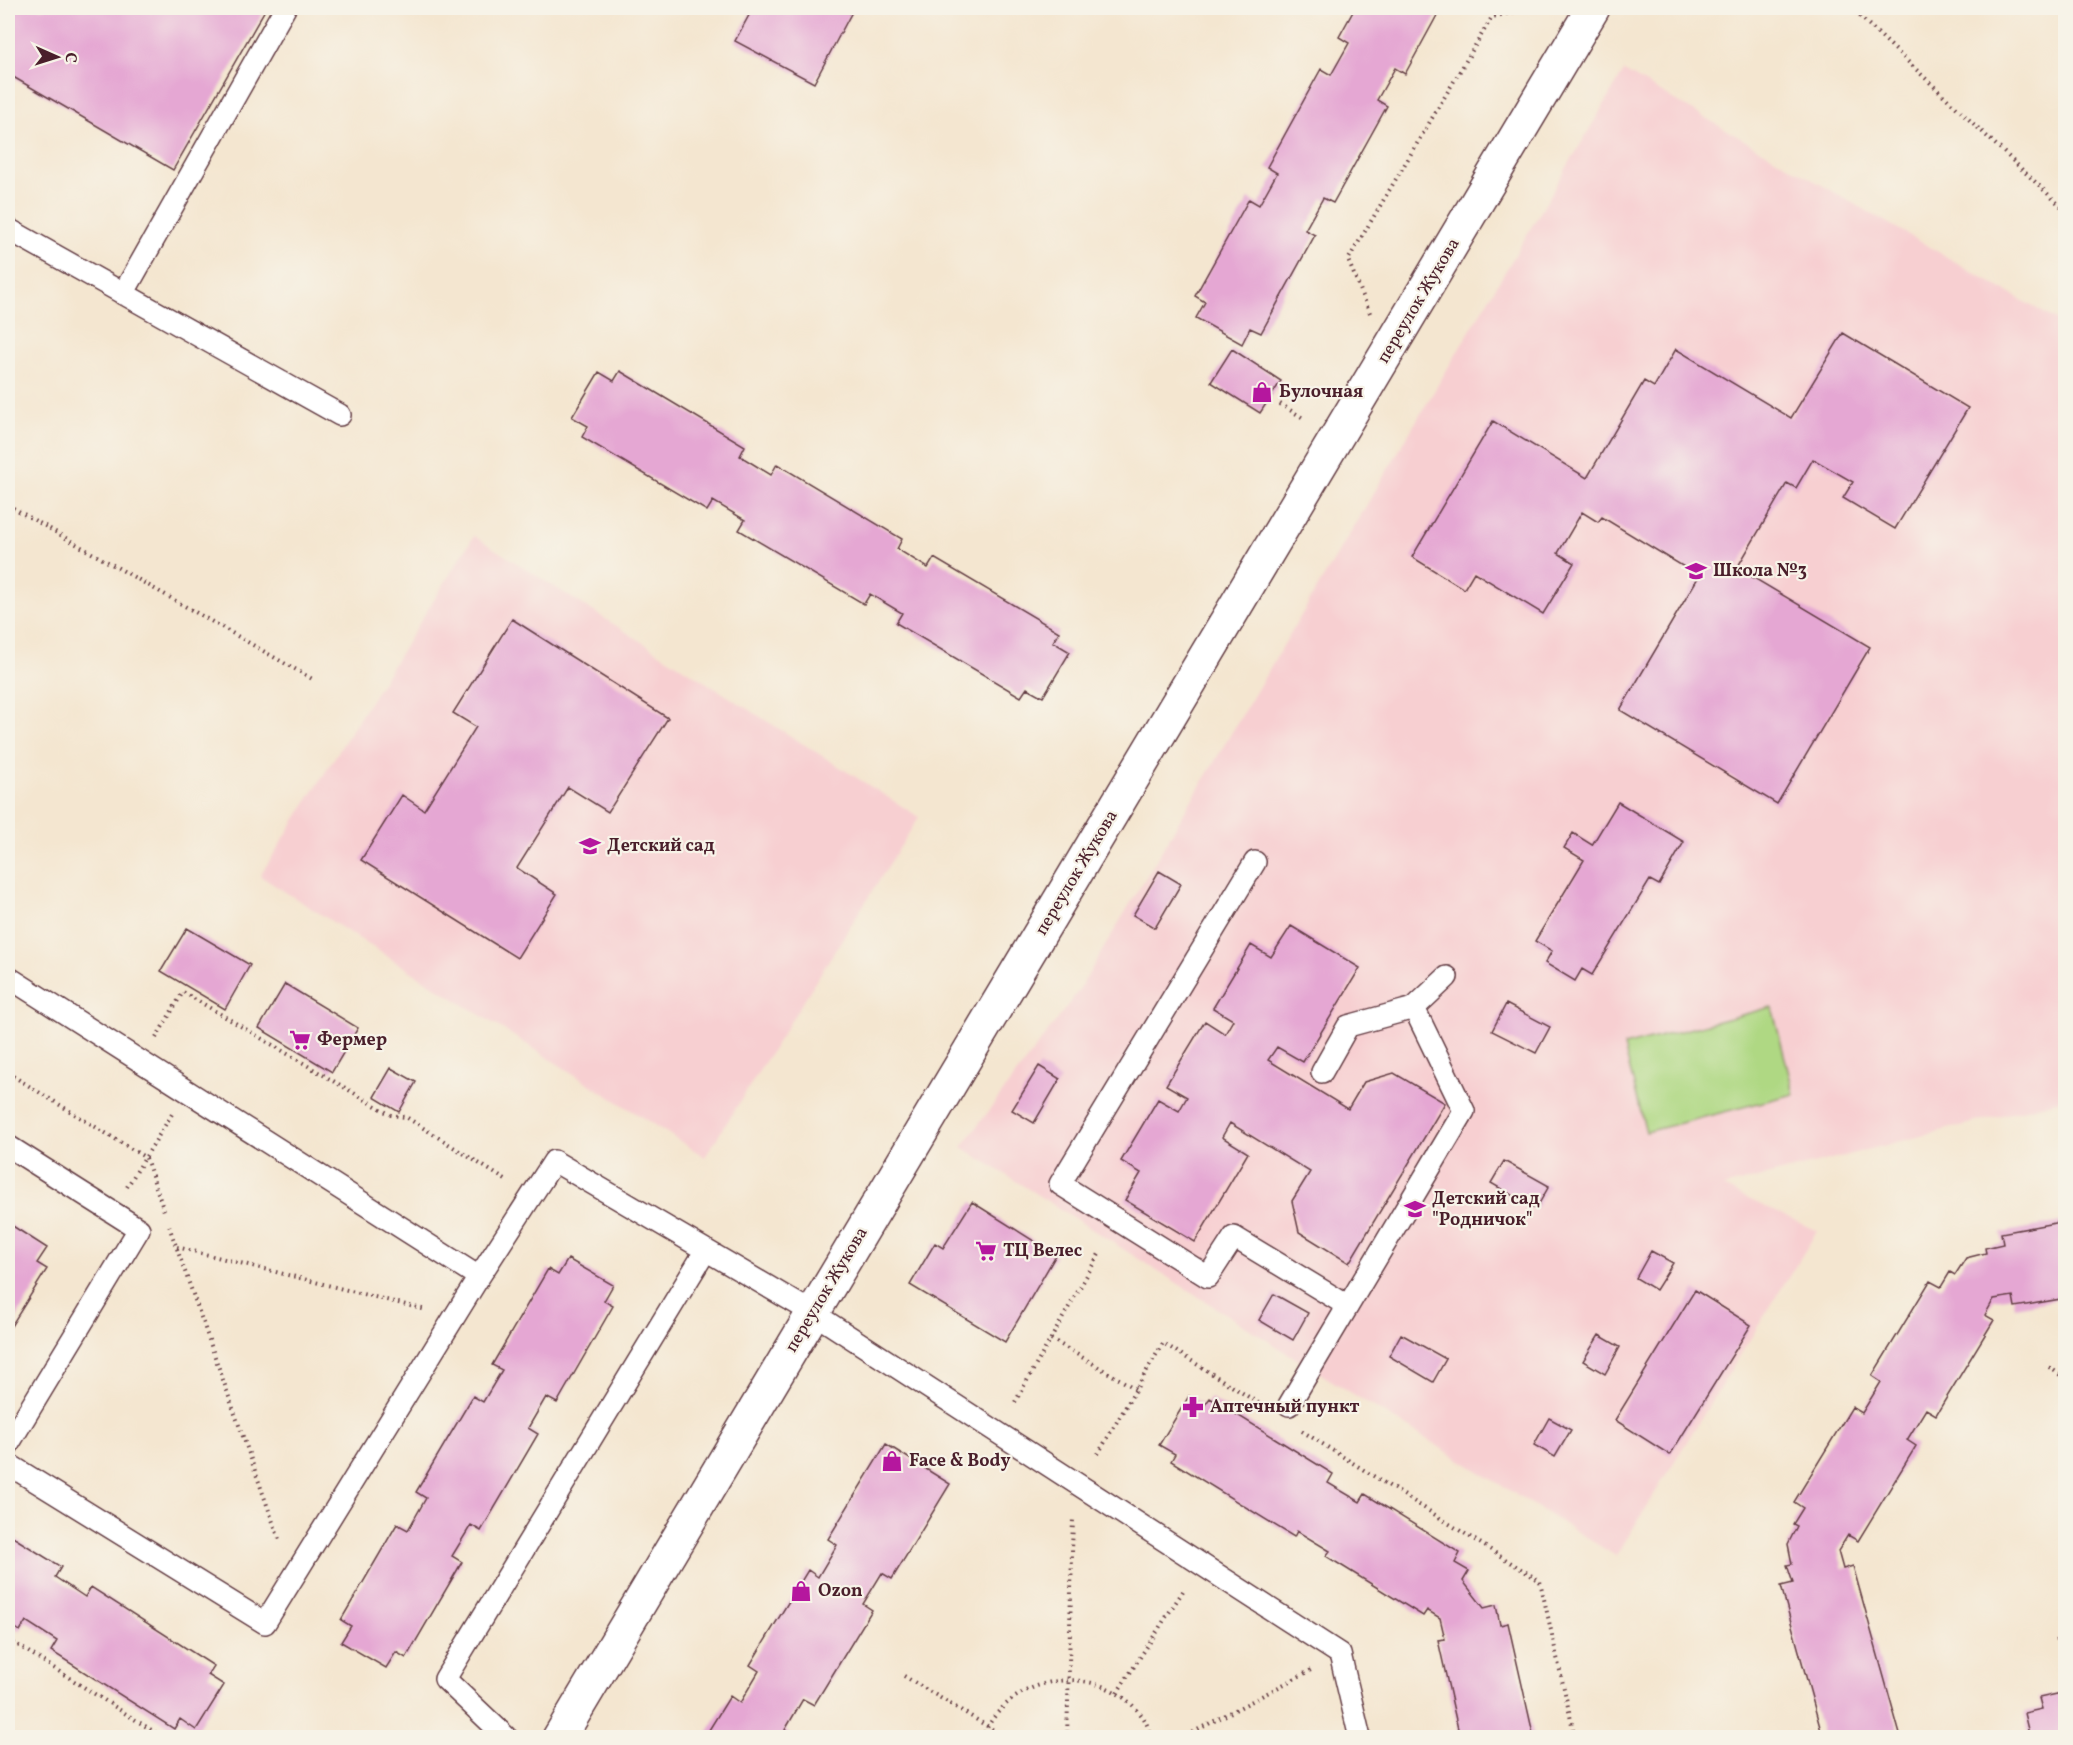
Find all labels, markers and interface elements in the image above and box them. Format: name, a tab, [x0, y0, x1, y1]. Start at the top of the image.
north arrow	[27, 27, 87, 87]
text: С	[59, 52, 81, 63]
street label: переулок Жукова	[1372, 233, 1466, 368]
shop icon: Булочная	[1250, 380, 1274, 404]
place label: Булочная	[1279, 380, 1363, 405]
school or university icon: Школа №3	[1684, 559, 1708, 583]
place label: Школа №3	[1713, 559, 1807, 584]
street label: переулок Жукова	[1030, 805, 1124, 940]
school or university icon: Детский сад	[578, 834, 602, 858]
place label: Детский сад	[607, 834, 715, 859]
supermarket icon: Фермер	[288, 1028, 312, 1052]
place label: Фермер	[317, 1028, 387, 1053]
place label: Детский сад "Родничок"	[1432, 1187, 1540, 1233]
school or university icon: Детский сад "Родничок"	[1403, 1197, 1427, 1221]
street label: переулок Жукова	[780, 1222, 874, 1357]
supermarket icon: ТЦ Велес	[974, 1239, 998, 1263]
place label: ТЦ Велес	[1003, 1239, 1082, 1264]
pharmacy icon: Аптечный пункт	[1181, 1395, 1205, 1419]
place label: Аптечный пункт	[1210, 1395, 1359, 1420]
shop icon: Face & Body	[880, 1449, 904, 1473]
place label: Face & Body	[909, 1449, 1011, 1474]
shop icon: Ozon	[789, 1579, 813, 1603]
place label: Ozon	[818, 1579, 863, 1604]

